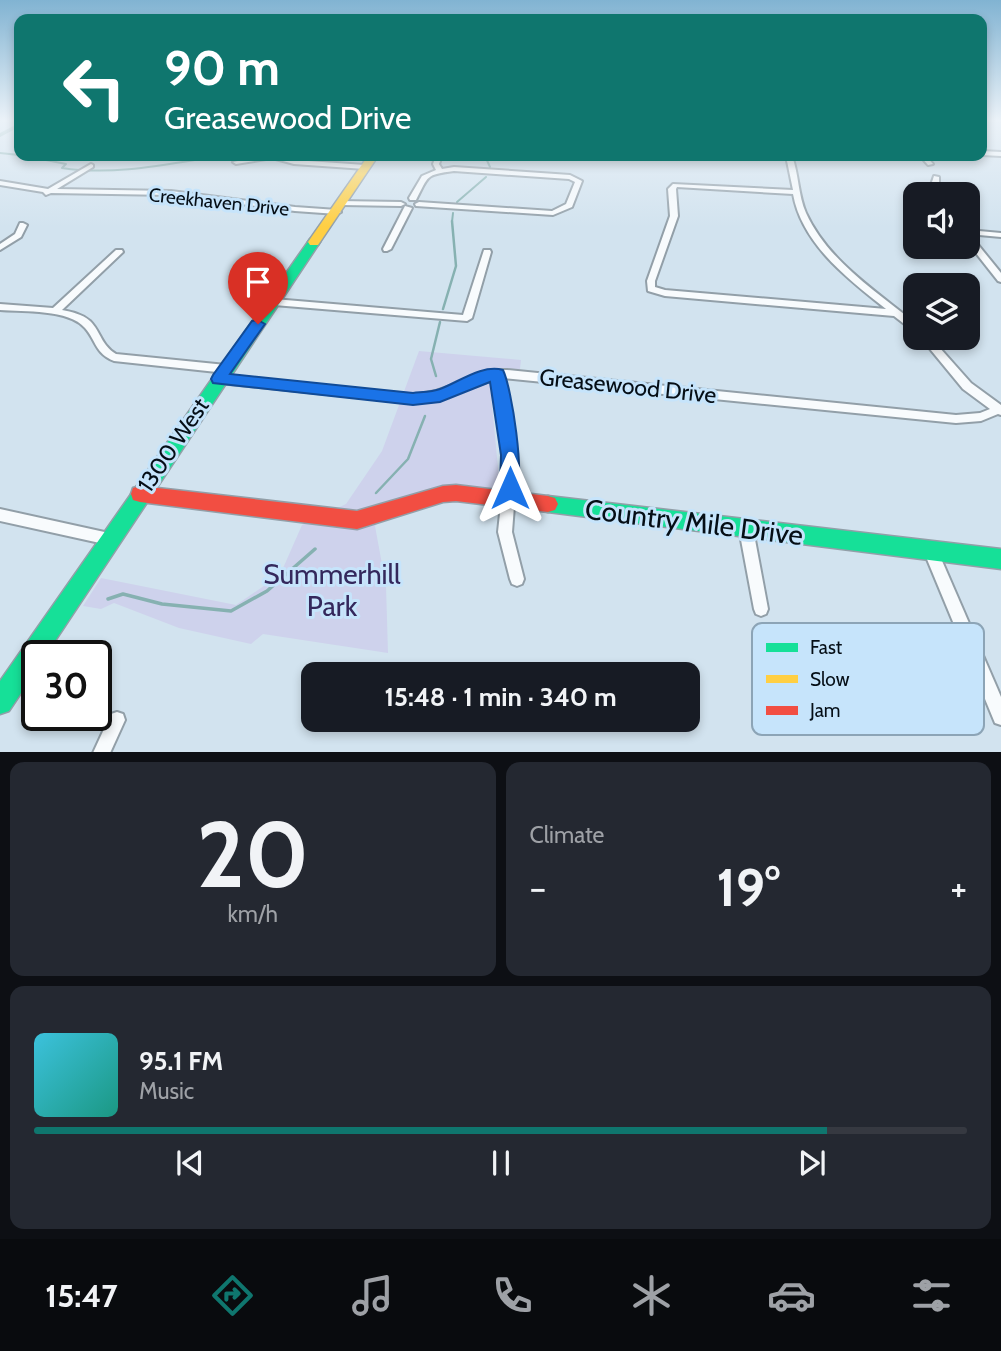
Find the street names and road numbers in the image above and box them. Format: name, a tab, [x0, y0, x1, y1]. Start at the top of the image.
street label: Creekhaven Drive	[148, 183, 290, 221]
street label: Greasewood Drive	[538, 363, 718, 409]
street label: 1300 West	[131, 393, 215, 497]
street label: Country Mile Drive	[583, 492, 805, 552]

